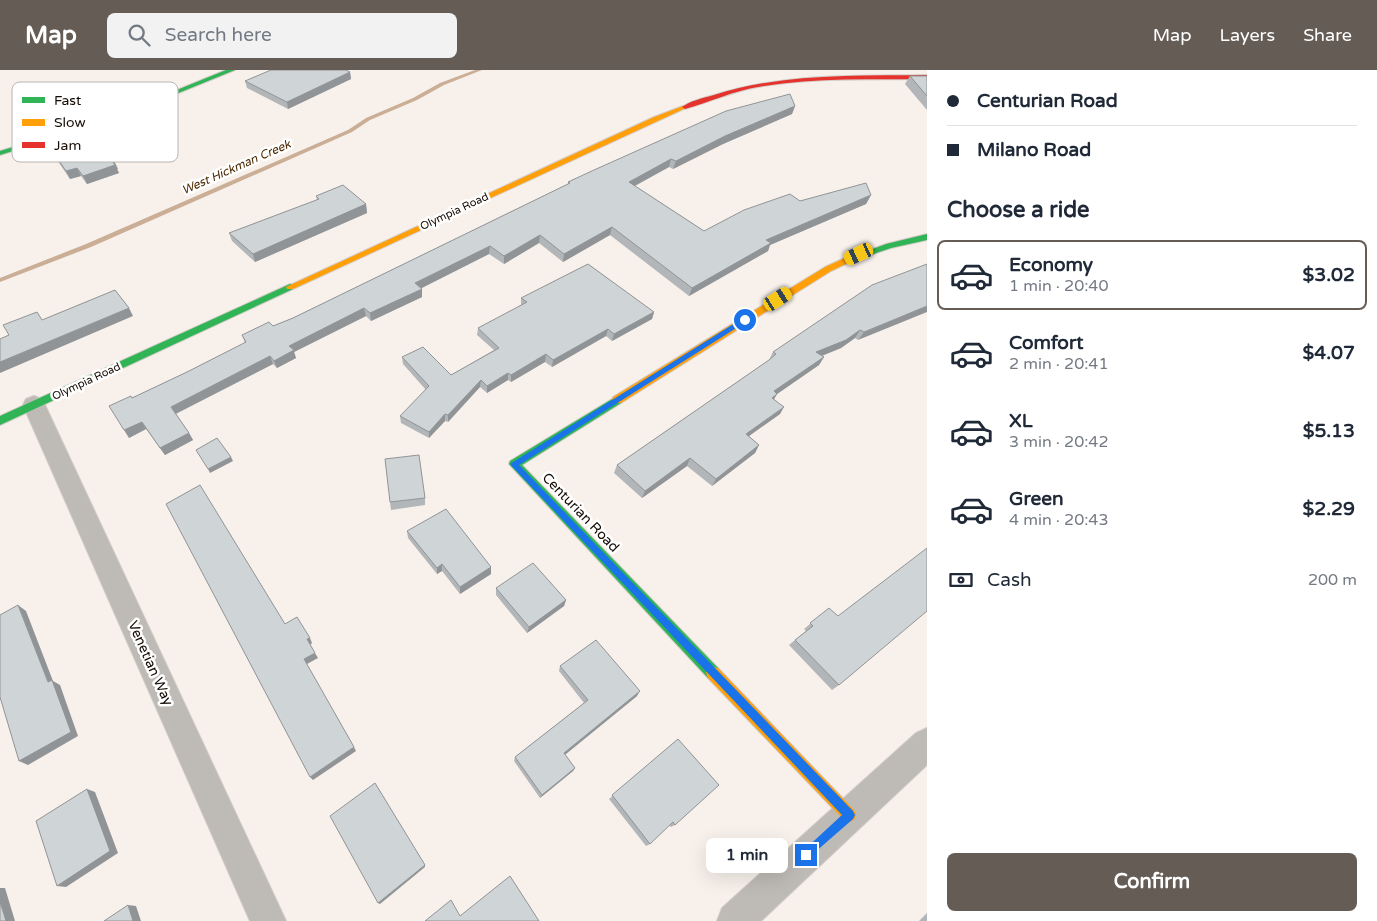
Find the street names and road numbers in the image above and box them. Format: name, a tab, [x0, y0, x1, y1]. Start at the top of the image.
street label: Olympia Road	[418, 190, 491, 233]
street label: Olympia Road	[50, 360, 123, 403]
street label: Centurian Road	[538, 469, 623, 556]
street label: Venetian Way	[124, 618, 177, 709]

